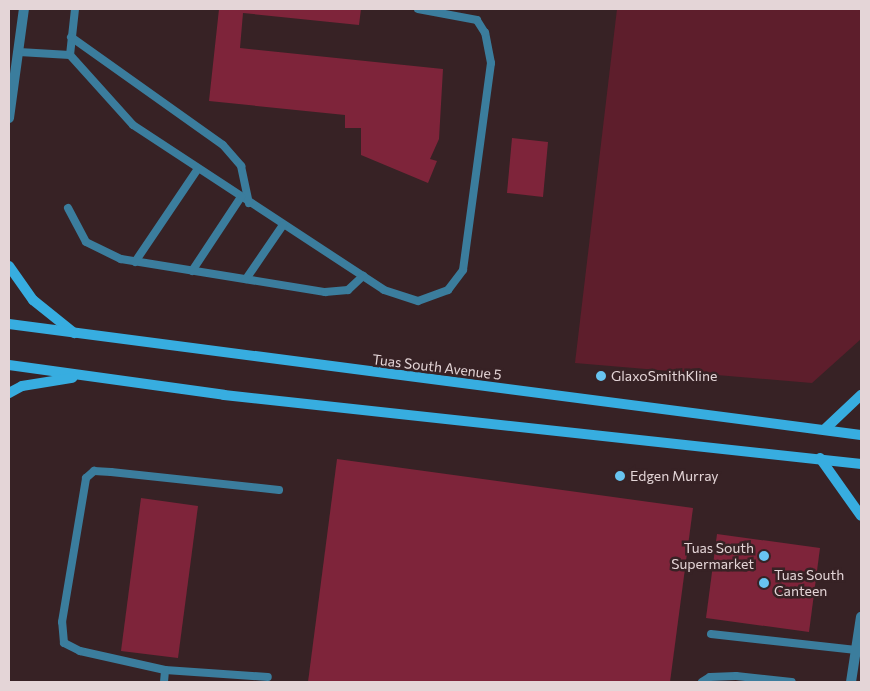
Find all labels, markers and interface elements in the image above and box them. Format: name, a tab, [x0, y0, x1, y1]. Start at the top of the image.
street label: Tuas South Avenue 5	[371, 351, 503, 383]
place label: GlaxoSmithKline	[611, 368, 717, 384]
marker: GlaxoSmithKline	[595, 370, 607, 382]
place label: Edgen Murray	[630, 468, 719, 484]
marker: Edgen Murray	[614, 470, 626, 482]
place label: Tuas South Supermarket	[671, 540, 754, 572]
marker: Tuas South Supermarket	[758, 550, 770, 562]
place label: Tuas South Canteen	[774, 567, 844, 600]
marker: Tuas South Canteen	[758, 577, 770, 589]

